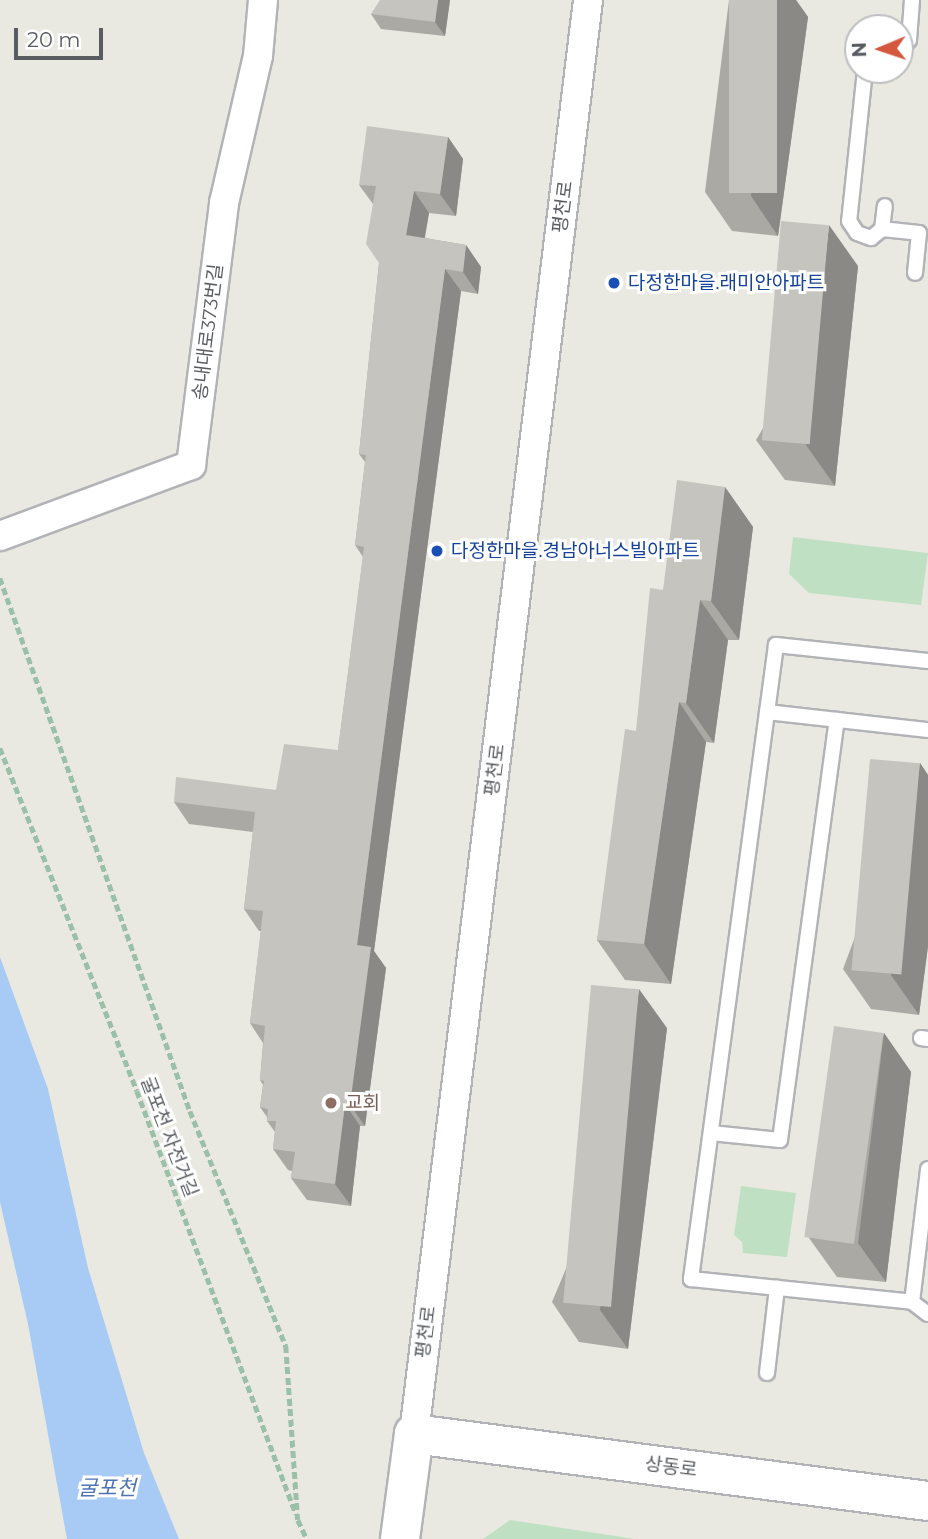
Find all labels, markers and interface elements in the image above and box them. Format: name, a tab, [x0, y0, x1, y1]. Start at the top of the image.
scale bar	[18, 14, 107, 58]
north arrow	[844, 14, 914, 84]
text: 20 m	[27, 27, 81, 52]
text: N	[848, 42, 871, 58]
street label: 평천로	[548, 180, 578, 234]
street label: 송내대로373번길	[188, 263, 228, 401]
place label: 다정한마을.래미안아파트	[628, 272, 824, 294]
marker: 다정한마을.래미안아파트	[606, 275, 622, 291]
place label: 다정한마을.경남아너스빌아파트	[451, 540, 700, 562]
marker: 다정한마을.경남아너스빌아파트	[429, 543, 445, 559]
street label: 평천로	[480, 743, 510, 797]
street label: 굴포천 자전거길	[136, 1073, 202, 1201]
place label: 교회	[345, 1092, 380, 1114]
marker: 교회	[323, 1095, 339, 1111]
street label: 평천로	[411, 1305, 441, 1359]
street label: 상동로	[644, 1452, 698, 1482]
water label: 굴포천	[78, 1475, 136, 1501]

